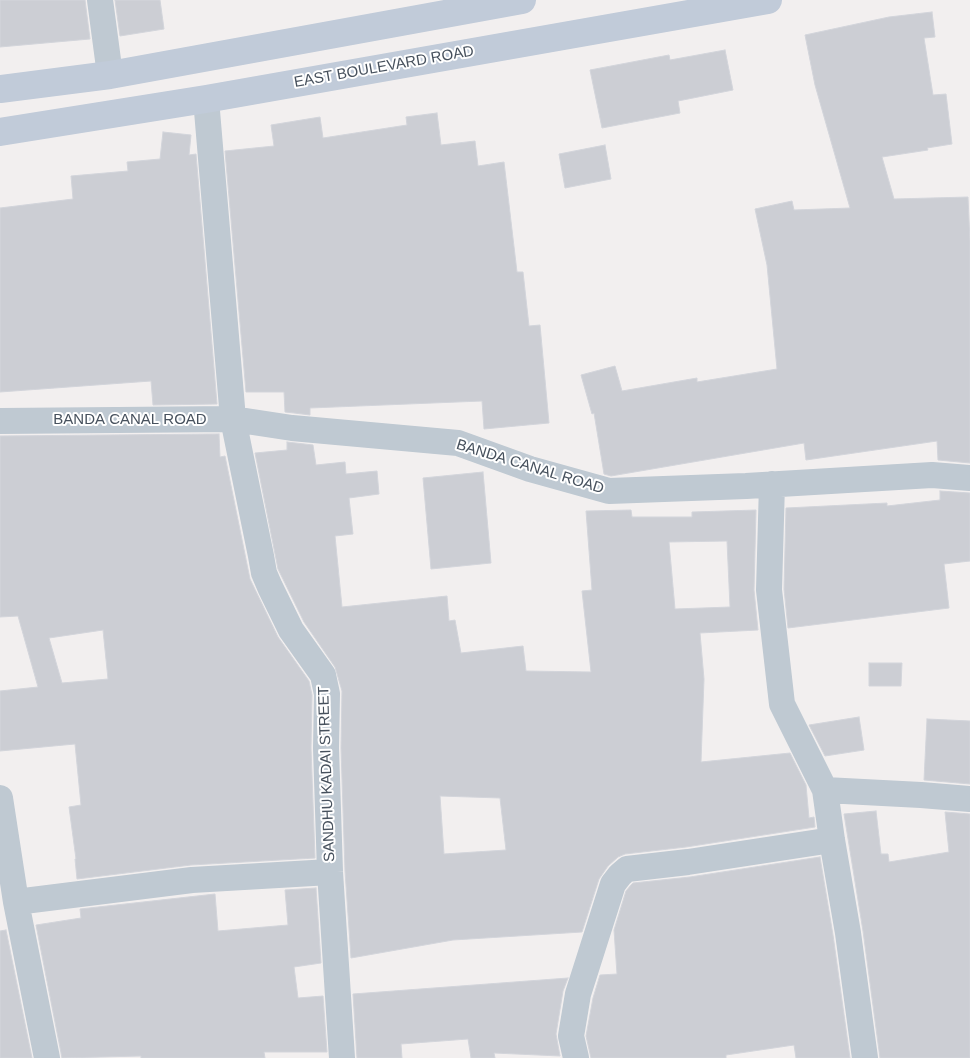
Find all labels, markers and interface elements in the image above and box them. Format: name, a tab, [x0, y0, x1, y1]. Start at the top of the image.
street label: EAST BOULEVARD ROAD	[293, 42, 475, 92]
street label: BANDA CANAL ROAD	[53, 411, 207, 429]
street label: BANDA CANAL ROAD	[454, 436, 606, 498]
street label: SANDHU KADAI STREET	[315, 686, 339, 862]

